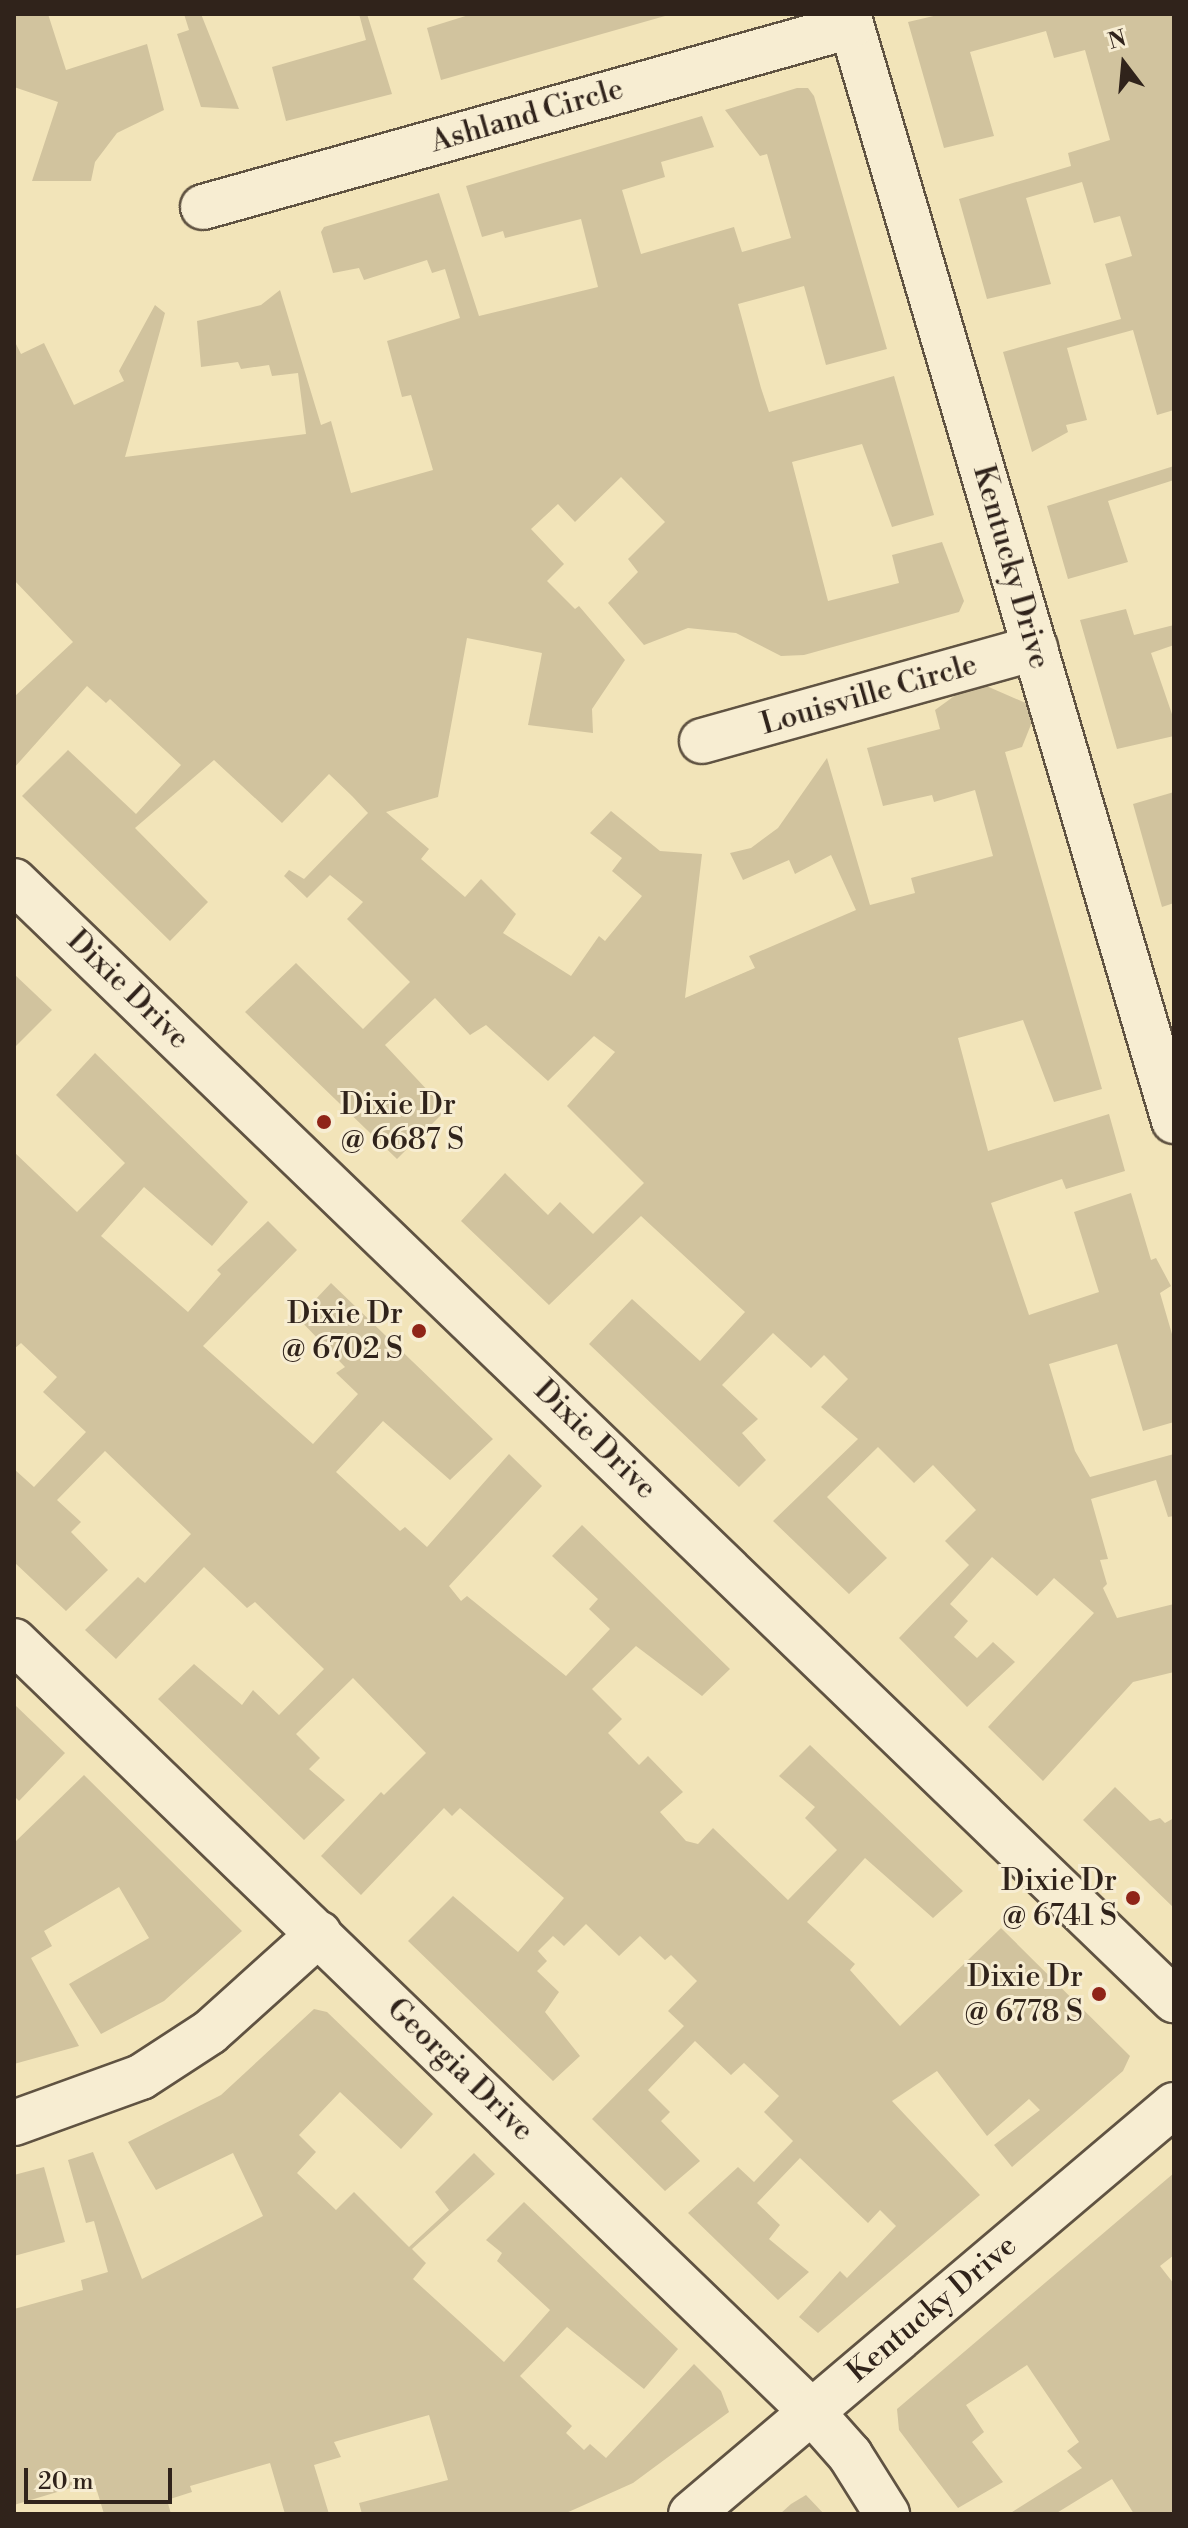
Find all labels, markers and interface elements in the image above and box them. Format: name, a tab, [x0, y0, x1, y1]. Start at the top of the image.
north arrow	[1084, 24, 1164, 104]
text: N	[1105, 25, 1129, 56]
street label: Ashland Circle	[426, 71, 628, 161]
street label: Kentucky Drive	[965, 461, 1057, 673]
street label: Louisville Circle	[757, 647, 981, 743]
street label: Dixie Drive	[59, 923, 197, 1057]
place label: Dixie Dr @ 6687 S	[340, 1087, 464, 1158]
marker: Dixie Dr @ 6687 S	[315, 1113, 333, 1131]
place label: Dixie Dr @ 6702 S	[281, 1296, 403, 1366]
marker: Dixie Dr @ 6702 S	[410, 1322, 428, 1340]
street label: Dixie Drive	[526, 1373, 664, 1507]
place label: Dixie Dr @ 6741 S	[1001, 1863, 1117, 1934]
marker: Dixie Dr @ 6741 S	[1124, 1889, 1142, 1907]
place label: Dixie Dr @ 6778 S	[964, 1959, 1083, 2030]
marker: Dixie Dr @ 6778 S	[1090, 1985, 1108, 2003]
street label: Georgia Drive	[379, 1991, 541, 2149]
street label: Kentucky Drive	[840, 2228, 1024, 2390]
scale bar	[28, 2452, 176, 2502]
text: 20 m	[38, 2467, 94, 2497]

